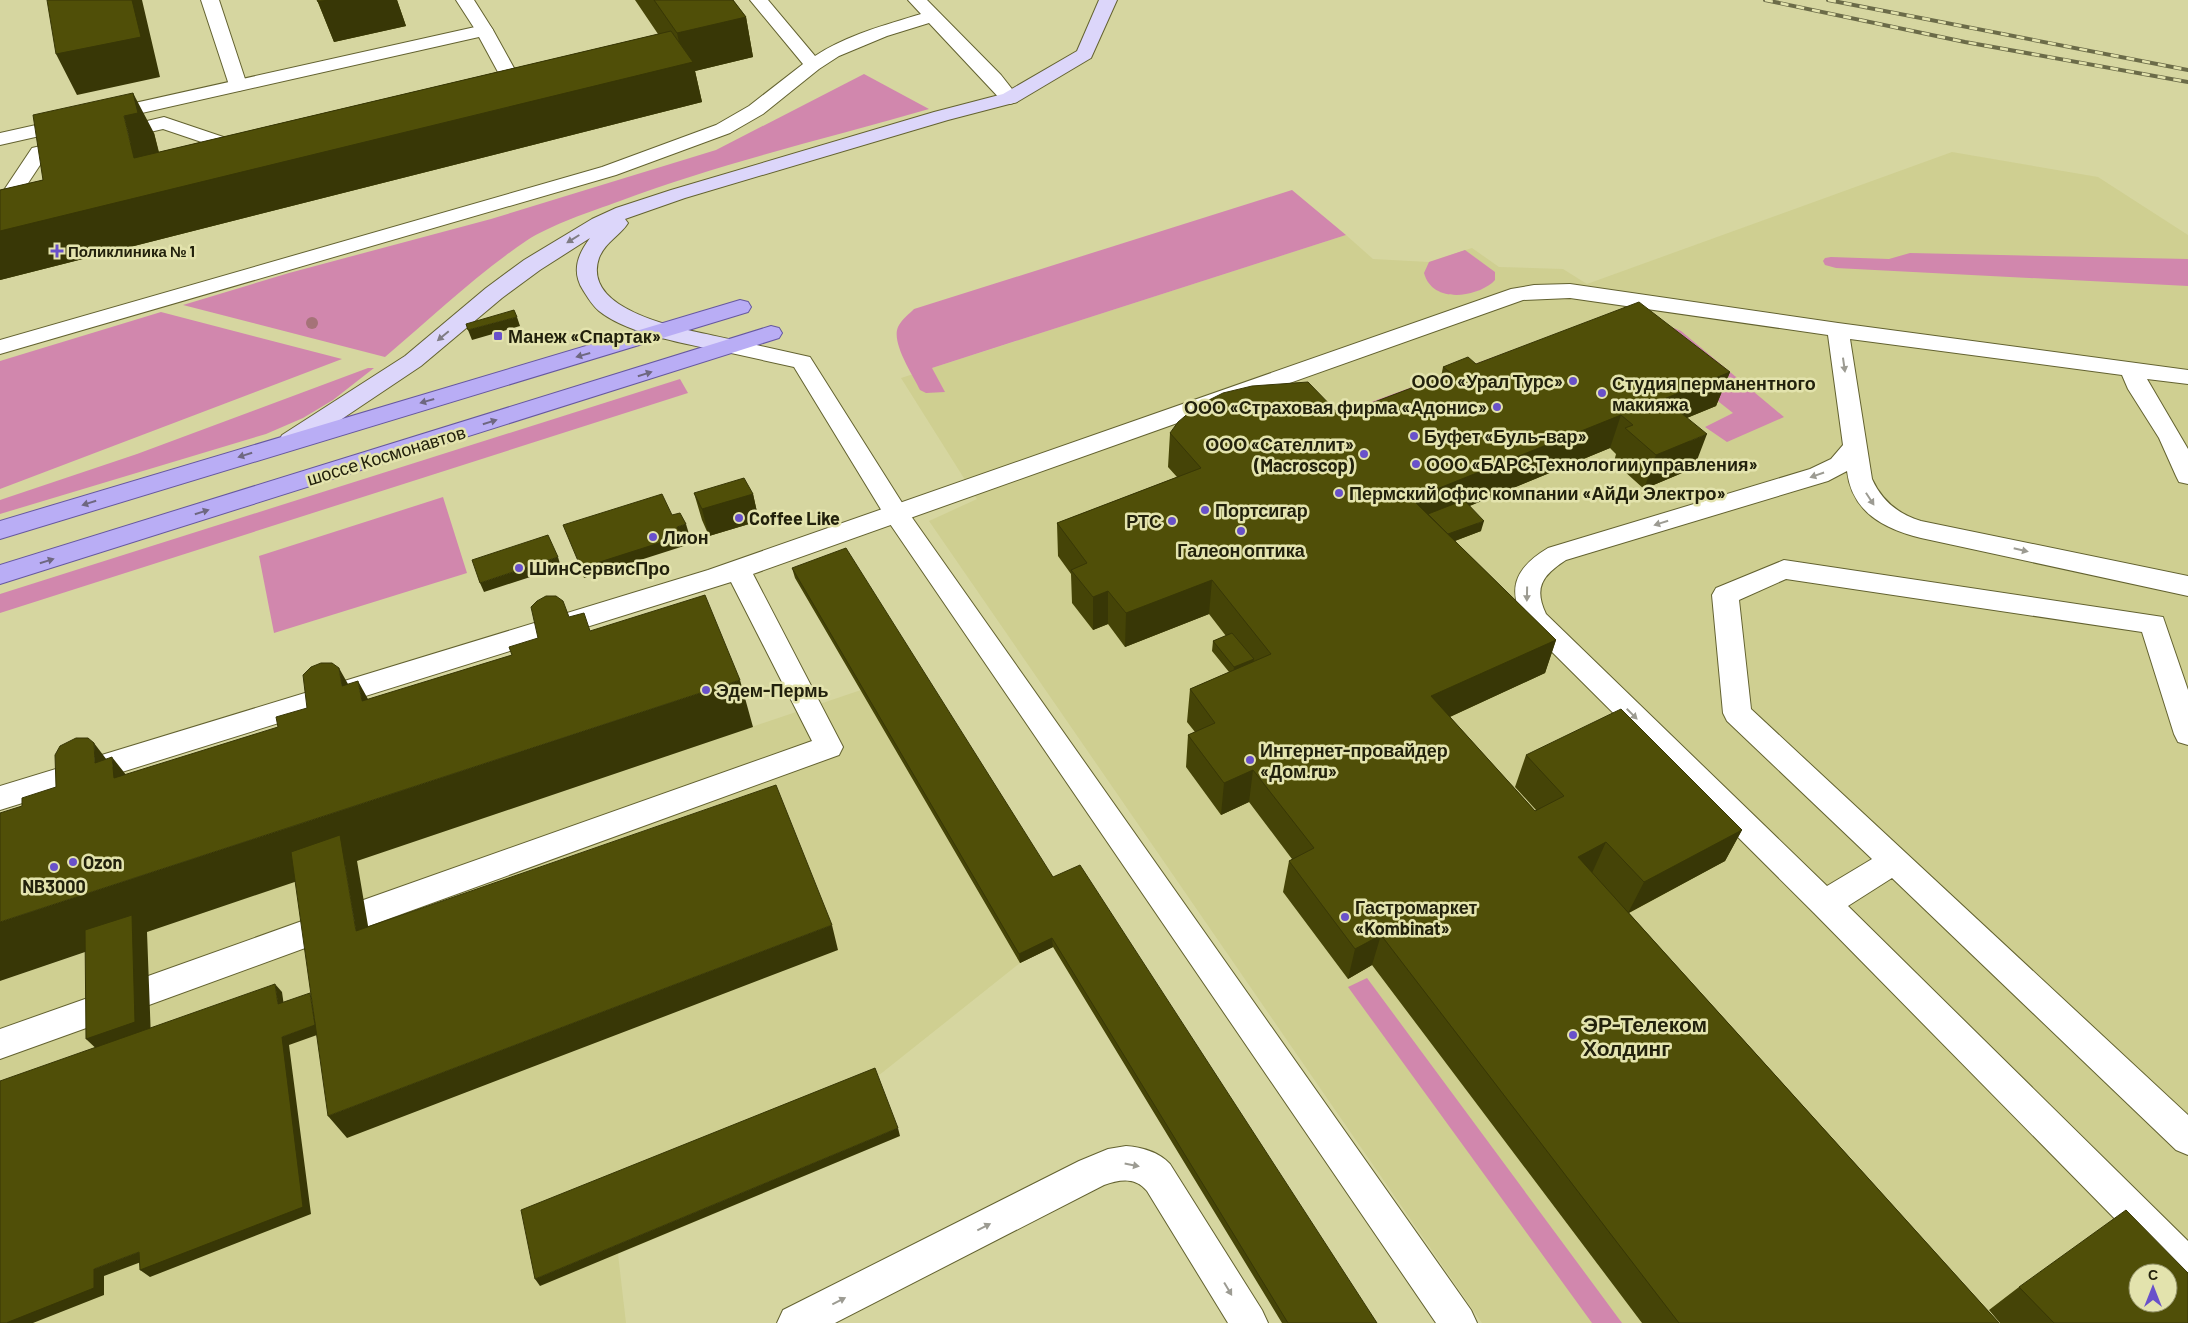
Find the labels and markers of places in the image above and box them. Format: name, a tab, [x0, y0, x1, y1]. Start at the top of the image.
place label: Поликлиника № 1	[68, 242, 195, 260]
marker: Поликлиника № 1	[50, 244, 64, 258]
place label: Манеж «Спартак»	[508, 325, 661, 347]
marker: Манеж «Спартак»	[492, 330, 504, 342]
place label: ООО «Урал Турс»	[1411, 370, 1563, 392]
place label: Студия перманентного макияжа	[1612, 372, 1816, 415]
marker: ООО «Урал Турс»	[1567, 375, 1579, 387]
marker: Студия перманентного макияжа	[1596, 387, 1608, 399]
place label: ООО «Страховая фирма «Адонис»	[1184, 396, 1487, 418]
marker: ООО «Страховая фирма «Адонис»	[1491, 401, 1503, 413]
place label: Буфет «Буль-вар»	[1424, 425, 1587, 447]
marker: Буфет «Буль-вар»	[1408, 430, 1420, 442]
place label: ООО «Сателлит» (Macroscop)	[1205, 433, 1355, 476]
marker: ООО «Сателлит» (Macroscop)	[1358, 448, 1370, 460]
place label: ООО «БАРС.Технологии управления»	[1426, 453, 1758, 475]
marker: ООО «БАРС.Технологии управления»	[1410, 458, 1422, 470]
place label: Пермский офис компании «АйДи Электро»	[1349, 482, 1726, 504]
marker: Пермский офис компании «АйДи Электро»	[1333, 487, 1345, 499]
place label: Портсигар	[1215, 499, 1308, 521]
marker: Портсигар	[1199, 504, 1211, 516]
place label: Coffee Like	[749, 507, 840, 529]
place label: РТС	[1126, 510, 1162, 532]
marker: Coffee Like	[733, 512, 745, 524]
marker: РТС	[1166, 515, 1178, 527]
marker: Галеон оптика	[1235, 525, 1247, 537]
place label: Лион	[663, 526, 709, 548]
marker: Лион	[647, 531, 659, 543]
place label: Галеон оптика	[1177, 539, 1306, 561]
place label: ШинСервисПро	[529, 557, 670, 579]
marker: ШинСервисПро	[513, 562, 525, 574]
place label: Эдем-Пермь	[716, 679, 829, 701]
marker: Эдем-Пермь	[700, 684, 712, 696]
place label: Интернет-провайдер «Дом.ru»	[1260, 739, 1448, 782]
marker: Интернет-провайдер «Дом.ru»	[1244, 754, 1256, 766]
place label: Ozon	[83, 851, 122, 873]
marker: Ozon	[67, 856, 79, 868]
marker: NB3000	[48, 861, 60, 873]
place label: NB3000	[22, 875, 86, 897]
place label: Гастромаркет «Kombinat»	[1355, 896, 1477, 939]
marker: Гастромаркет «Kombinat»	[1339, 911, 1351, 923]
place label: ЭР-Телеком Холдинг	[1583, 1011, 1707, 1060]
marker: ЭР-Телеком Холдинг	[1567, 1029, 1579, 1041]

